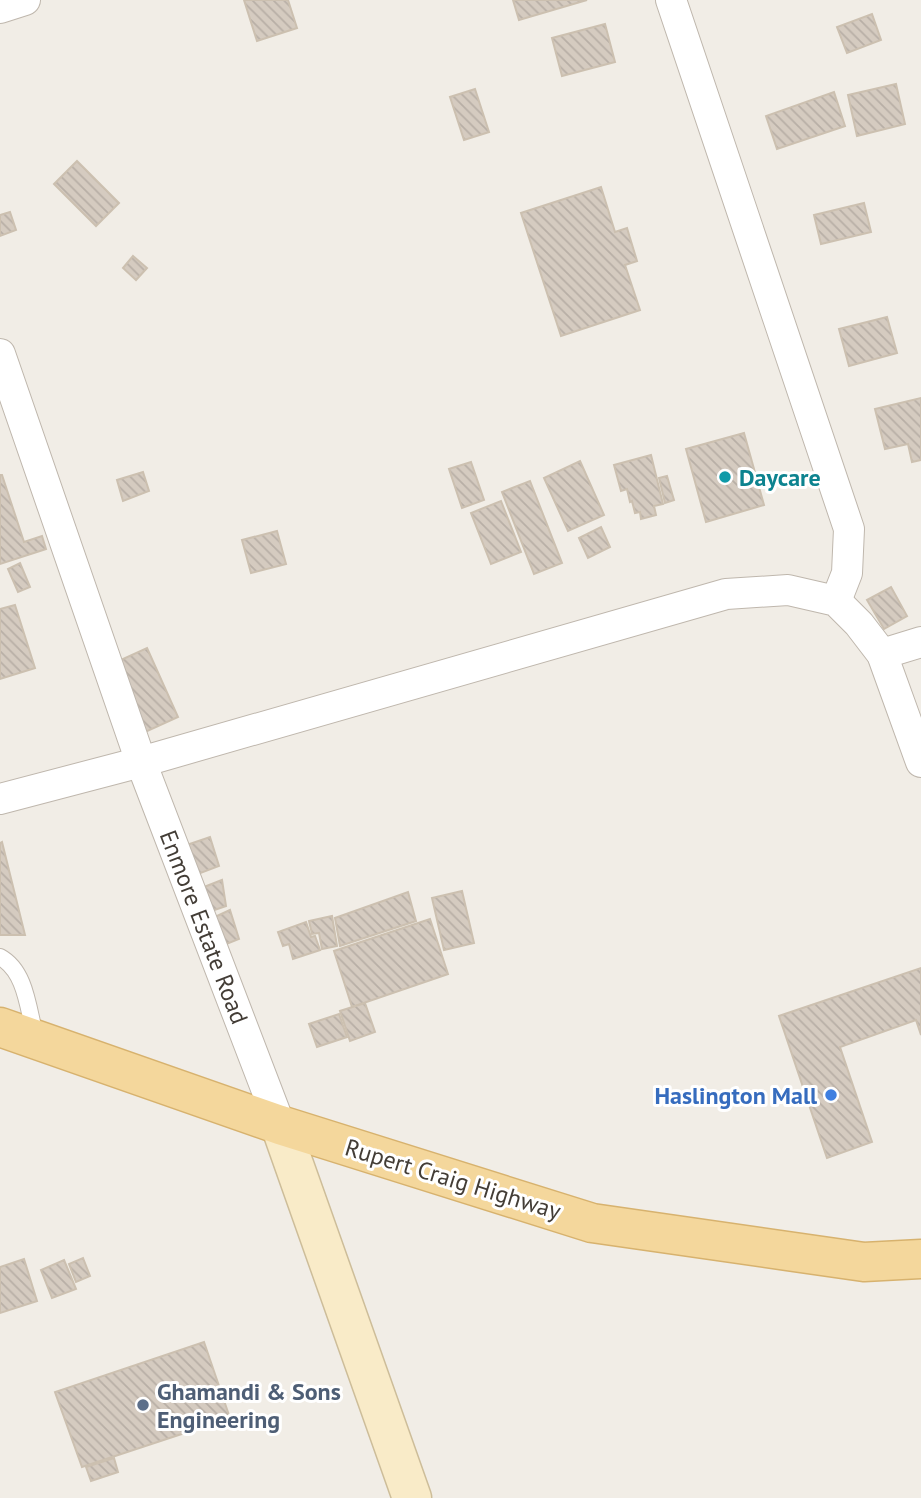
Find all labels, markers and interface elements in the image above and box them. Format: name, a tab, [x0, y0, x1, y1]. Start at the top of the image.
place label: Daycare	[739, 462, 821, 493]
marker: Daycare	[717, 469, 733, 485]
street label: Enmore Estate Road	[153, 826, 255, 1028]
place label: Haslington Mall	[654, 1080, 818, 1111]
marker: Haslington Mall	[823, 1087, 839, 1103]
street label: Rupert Craig Highway	[341, 1131, 565, 1227]
place label: Ghamandi & Sons Engineering	[157, 1376, 341, 1435]
marker: Ghamandi & Sons Engineering	[135, 1397, 151, 1413]

